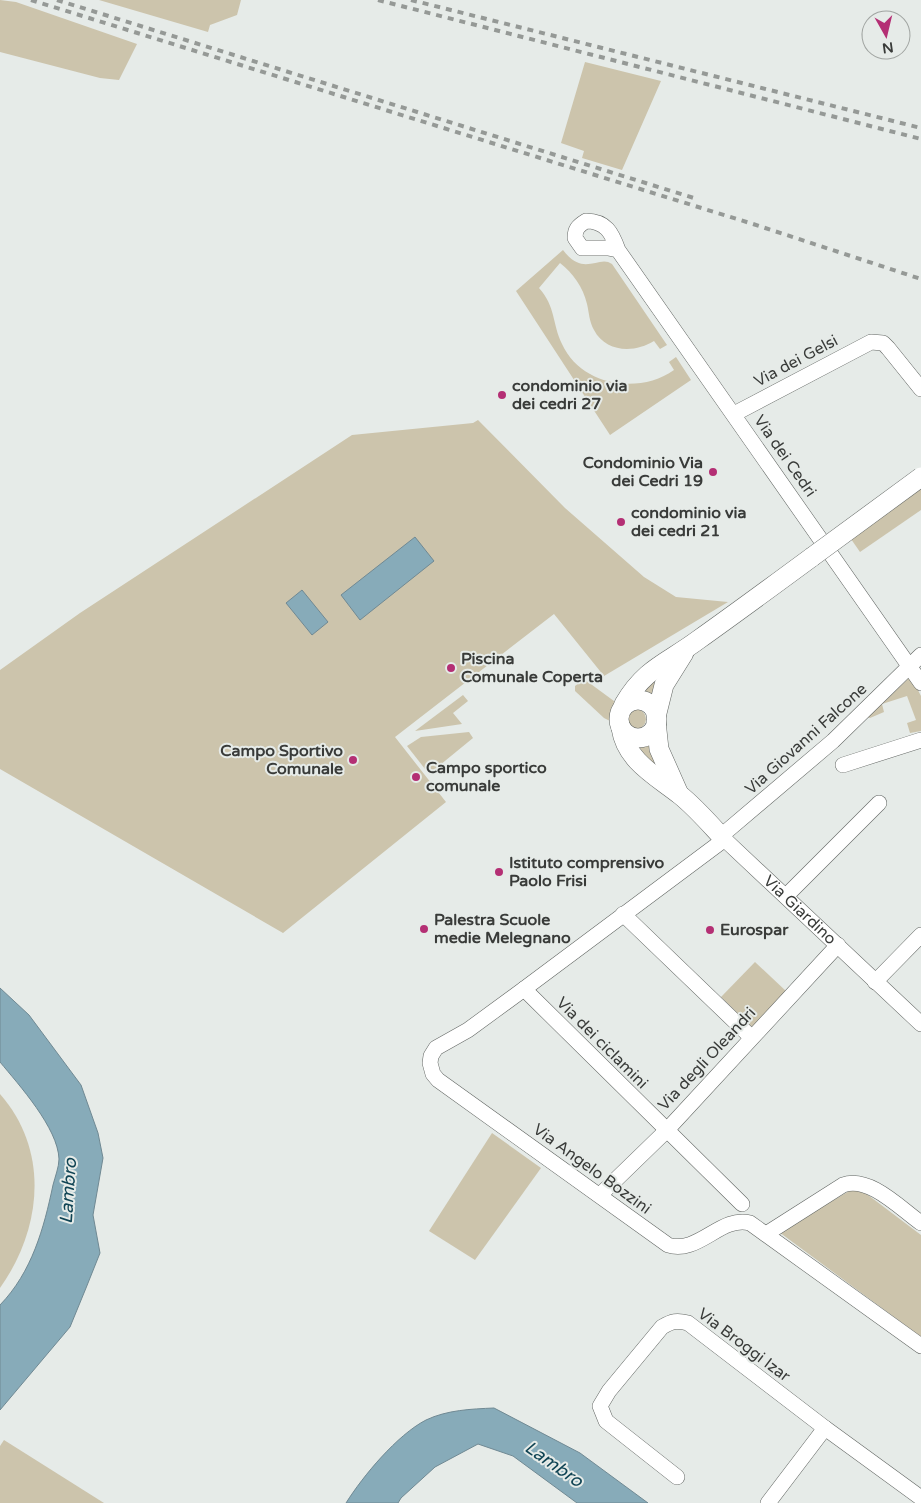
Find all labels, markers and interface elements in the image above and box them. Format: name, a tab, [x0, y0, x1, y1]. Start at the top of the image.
north arrow	[861, 10, 911, 60]
text: N	[881, 38, 894, 57]
street label: Via dei Gelsi	[751, 331, 841, 391]
place label: condominio via dei cedri 27	[512, 376, 628, 414]
marker: condominio via dei cedri 27	[496, 389, 508, 401]
street label: Via dei Cedri	[749, 411, 821, 501]
place label: Condominio Via dei Cedri 19	[583, 453, 703, 491]
marker: Condominio Via dei Cedri 19	[707, 466, 719, 478]
place label: condominio via dei cedri 21	[631, 503, 747, 541]
marker: condominio via dei cedri 21	[615, 516, 627, 528]
place label: Piscina Comunale Coperta	[461, 649, 603, 687]
marker: Piscina Comunale Coperta	[445, 662, 457, 674]
street label: Via Giovanni Falcone	[741, 679, 871, 799]
place label: Campo Sportivo Comunale	[220, 741, 343, 779]
marker: Campo Sportivo Comunale	[347, 754, 359, 766]
place label: Campo sportico comunale	[426, 758, 547, 796]
marker: Campo sportico comunale	[410, 771, 422, 783]
place label: Istituto comprensivo Paolo Frisi	[509, 853, 665, 891]
marker: Istituto comprensivo Paolo Frisi	[493, 866, 505, 878]
street label: Via Giardino	[759, 871, 840, 949]
place label: Palestra Scuole medie Melegnano	[434, 910, 571, 948]
place label: Eurospar	[720, 920, 789, 940]
marker: Palestra Scuole medie Melegnano	[418, 923, 430, 935]
marker: Eurospar	[704, 924, 716, 936]
street label: Via dei ciclamini	[552, 993, 652, 1093]
street label: Via degli Oleandri	[654, 1003, 760, 1115]
street label: Via Angelo Bozzini	[529, 1119, 655, 1219]
water label: Lambro	[55, 1156, 81, 1225]
street label: Via Broggi Izar	[694, 1304, 795, 1387]
water label: Lambro	[521, 1436, 588, 1493]

